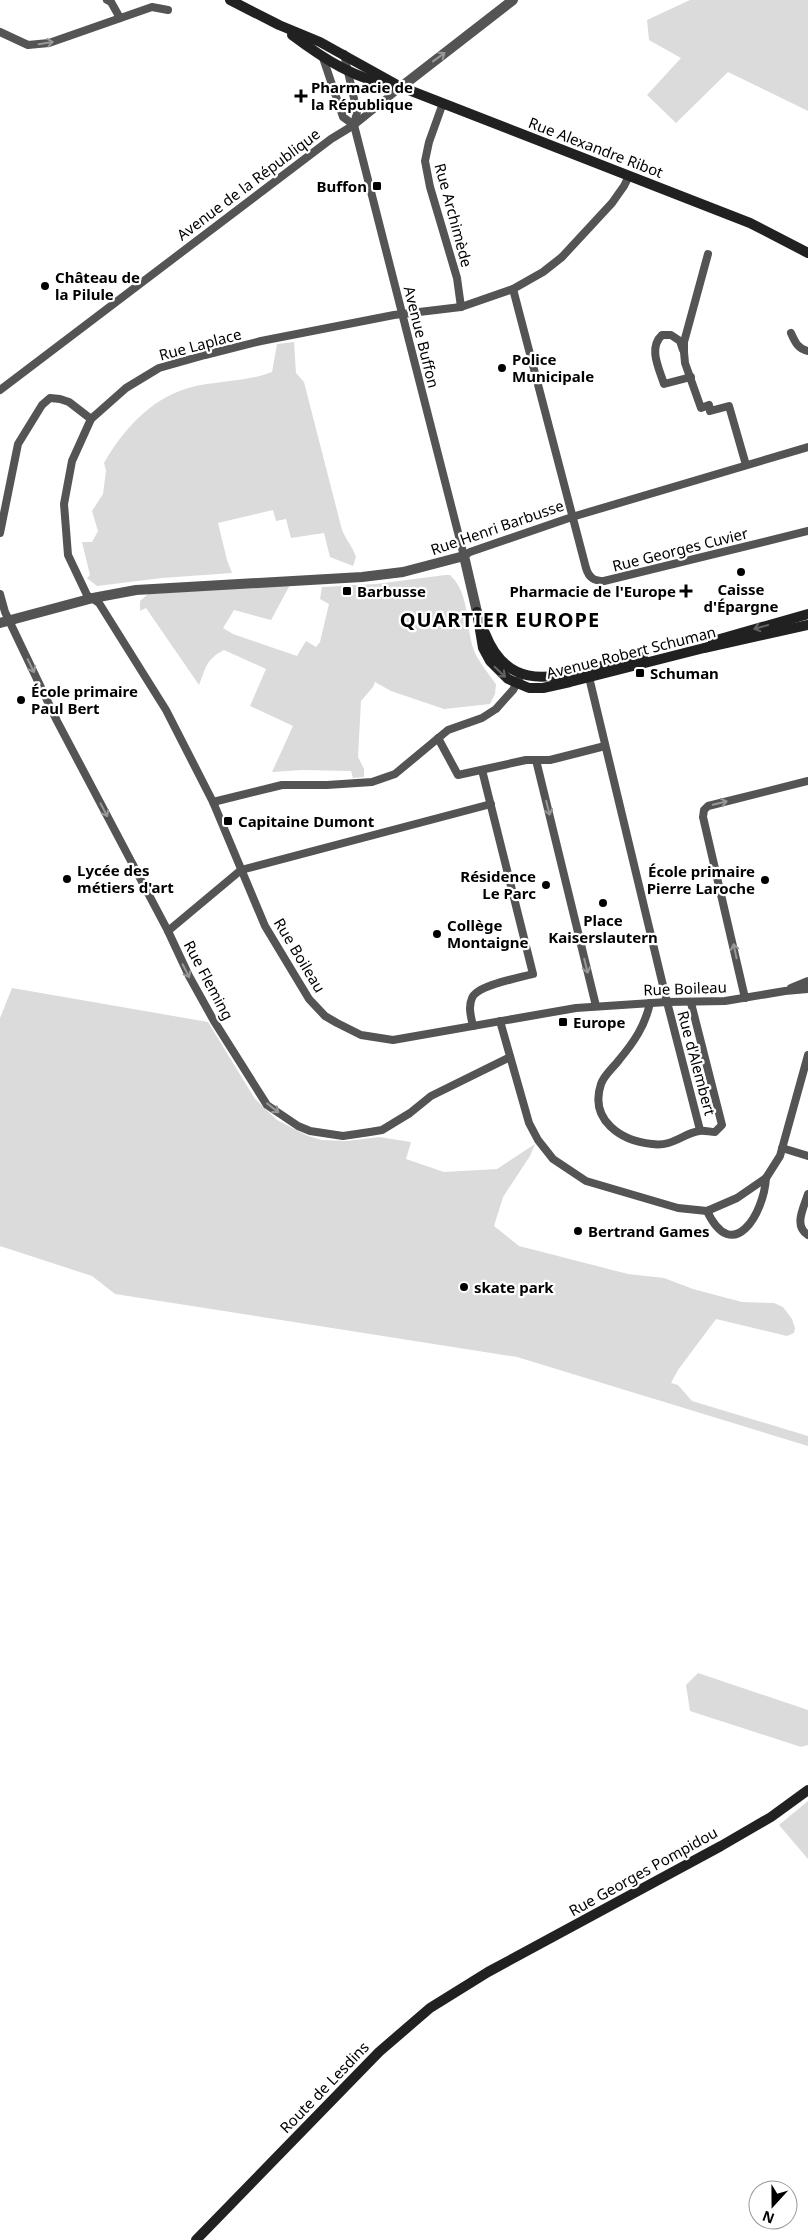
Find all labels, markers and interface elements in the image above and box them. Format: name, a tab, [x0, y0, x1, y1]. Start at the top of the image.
one-way arrow	[37, 37, 53, 47]
one-way arrow	[432, 52, 446, 62]
place label: Pharmacie de la République	[311, 77, 413, 114]
marker: Pharmacie de la République	[295, 90, 307, 102]
street label: Rue Alexandre Ribot	[526, 112, 667, 182]
street label: Avenue de la République	[172, 123, 324, 245]
street label: Rue Archimède	[430, 161, 478, 269]
place label: Buffon	[317, 176, 367, 196]
marker: Buffon	[371, 180, 383, 192]
place label: Château de la Pilule	[55, 267, 140, 304]
marker: Château de la Pilule	[39, 280, 51, 292]
street label: Avenue Buffon	[400, 284, 444, 390]
street label: Rue Laplace	[157, 323, 243, 365]
place label: Police Municipale	[512, 349, 594, 386]
marker: Police Municipale	[496, 362, 508, 374]
street label: Rue Henri Barbusse	[428, 495, 566, 559]
street label: Rue Georges Cuvier	[610, 522, 750, 576]
marker: Caisse d'Épargne	[735, 566, 747, 578]
place label: Caisse d'Épargne	[703, 579, 779, 616]
place label: Barbusse	[357, 581, 426, 601]
place label: Pharmacie de l'Europe	[509, 581, 676, 601]
marker: Barbusse	[341, 585, 353, 597]
marker: Pharmacie de l'Europe	[680, 585, 692, 597]
district label: QUARTIER EUROPE	[400, 606, 600, 633]
street label: Avenue Robert Schuman	[544, 622, 718, 682]
one-way arrow	[753, 622, 769, 632]
one-way arrow	[26, 658, 36, 673]
place label: Schuman	[650, 664, 719, 682]
one-way arrow	[494, 666, 506, 678]
marker: Schuman	[634, 667, 646, 679]
place label: École primaire Paul Bert	[31, 681, 138, 718]
marker: École primaire Paul Bert	[15, 694, 27, 706]
one-way arrow	[711, 798, 727, 807]
one-way arrow	[544, 799, 553, 815]
one-way arrow	[99, 803, 109, 818]
place label: Capitaine Dumont	[238, 811, 375, 831]
marker: Capitaine Dumont	[222, 815, 234, 827]
place label: Lycée des métiers d'art	[77, 860, 174, 897]
place label: École primaire Pierre Laroche	[647, 861, 755, 898]
place label: Résidence Le Parc	[460, 866, 536, 903]
marker: Lycée des métiers d'art	[61, 873, 73, 885]
marker: École primaire Pierre Laroche	[759, 874, 771, 886]
marker: Résidence Le Parc	[540, 879, 552, 891]
marker: Place Kaiserslautern	[597, 897, 609, 909]
place label: Place Kaiserslautern	[548, 910, 658, 947]
street label: Rue Boileau	[270, 914, 330, 996]
place label: Collège Montaigne	[447, 915, 528, 952]
marker: Collège Montaigne	[431, 928, 443, 940]
street label: Rue Fleming	[180, 937, 238, 1023]
one-way arrow	[730, 943, 739, 959]
one-way arrow	[582, 957, 591, 973]
one-way arrow	[182, 963, 191, 978]
street label: Rue Boileau	[643, 977, 727, 999]
street label: Rue d'Alembert	[673, 1008, 721, 1118]
place label: Europe	[573, 1012, 625, 1032]
marker: Europe	[557, 1016, 569, 1028]
one-way arrow	[266, 1102, 279, 1113]
place label: Bertrand Games	[588, 1221, 710, 1241]
marker: Bertrand Games	[572, 1225, 584, 1237]
place label: skate park	[474, 1277, 554, 1297]
marker: skate park	[458, 1281, 470, 1293]
street label: Rue Georges Pompidou	[565, 1822, 721, 1920]
street label: Route de Lesdins	[275, 2037, 373, 2137]
north arrow	[748, 2180, 798, 2230]
text: N	[759, 2207, 777, 2229]

